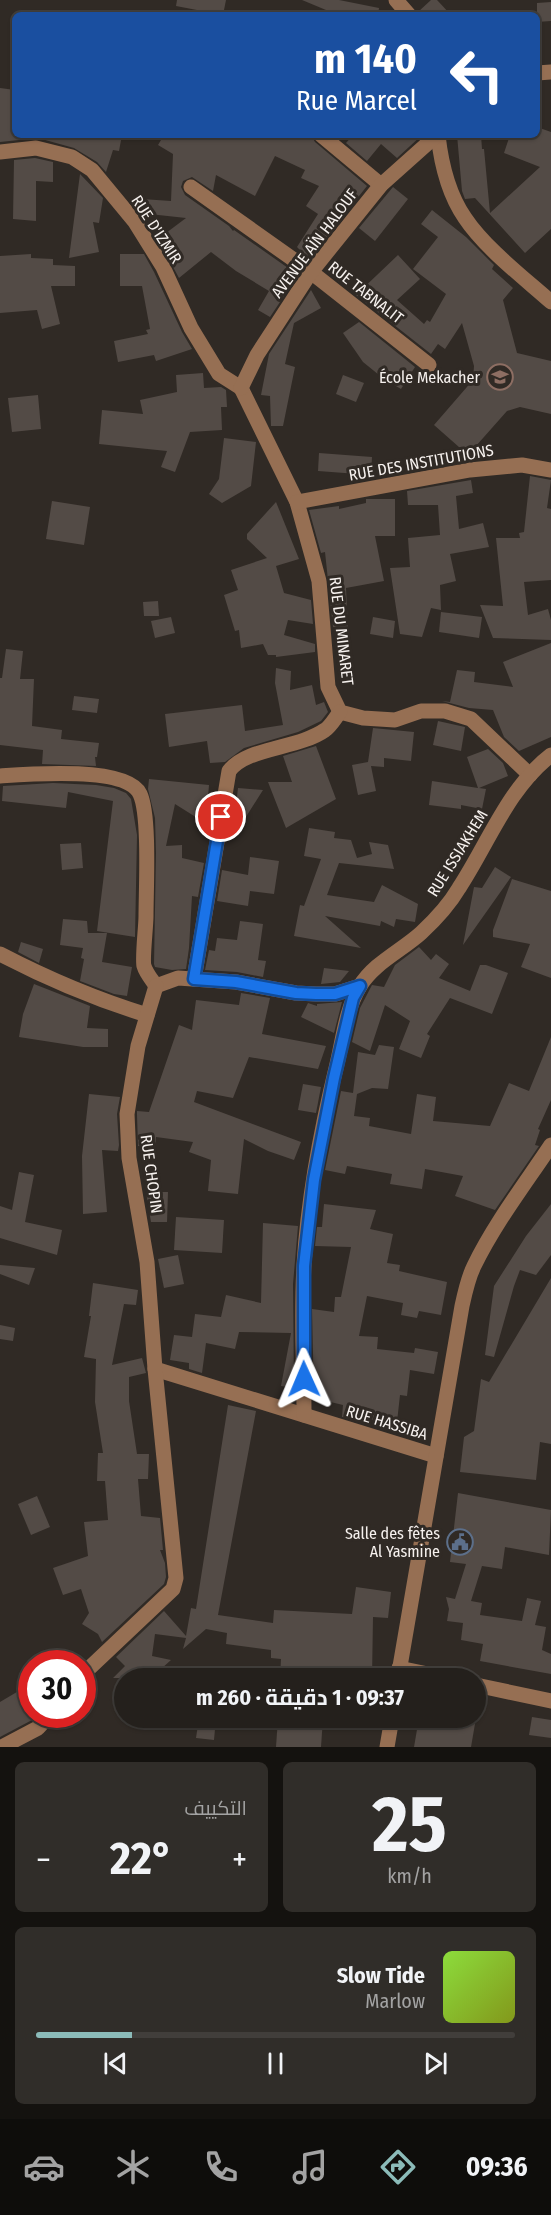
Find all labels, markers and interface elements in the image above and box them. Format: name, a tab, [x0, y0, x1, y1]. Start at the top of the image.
text: 140 m	[314, 34, 417, 84]
icon: left	[438, 36, 516, 114]
text: Rue Marcel	[296, 85, 417, 117]
street label: AVENUE AÏN HALOUF	[267, 185, 361, 301]
street label: RUE D'IZMIR	[127, 192, 186, 267]
street label: RUE TABNALIT	[324, 257, 407, 328]
school or university icon: École Mekacher	[485, 362, 515, 392]
place label: École Mekacher	[379, 368, 480, 387]
street label: RUE DES INSTITUTIONS	[347, 440, 495, 485]
street label: RUE DU MINARET	[325, 576, 358, 687]
pin	[195, 791, 246, 842]
icon: arrive	[204, 800, 237, 833]
street label: RUE ISSIAKHEM	[423, 806, 492, 900]
street label: RUE CHOPIN	[137, 1133, 166, 1215]
position arrow	[272, 1347, 336, 1411]
street label: RUE HASSIBA	[344, 1401, 431, 1444]
place label: Salle des fêtes Al Yasmine	[345, 1524, 440, 1561]
public building icon: Salle des fêtes Al Yasmine	[445, 1527, 475, 1557]
speed limit sign: 30	[18, 1650, 96, 1728]
text: 09:37 · 1 دقيقة · 260 m	[196, 1684, 404, 1711]
text: 25	[372, 1778, 447, 1872]
text: التكييف	[184, 1796, 247, 1820]
text: 22°	[110, 1832, 173, 1886]
text: −	[36, 1840, 51, 1880]
text: +	[232, 1840, 247, 1880]
text: km/h	[387, 1864, 432, 1888]
text: Slow Tide	[337, 1962, 425, 1989]
text: Marlow	[365, 1989, 425, 2013]
icon: previous	[99, 2047, 132, 2080]
icon: pause	[259, 2047, 292, 2080]
icon: next	[419, 2047, 452, 2080]
icon: car	[23, 2146, 65, 2188]
icon: climate	[112, 2146, 154, 2188]
icon: phone	[200, 2146, 242, 2188]
icon: music	[289, 2146, 331, 2188]
icon: directions	[377, 2146, 419, 2188]
text: 09:36	[466, 2151, 528, 2183]

